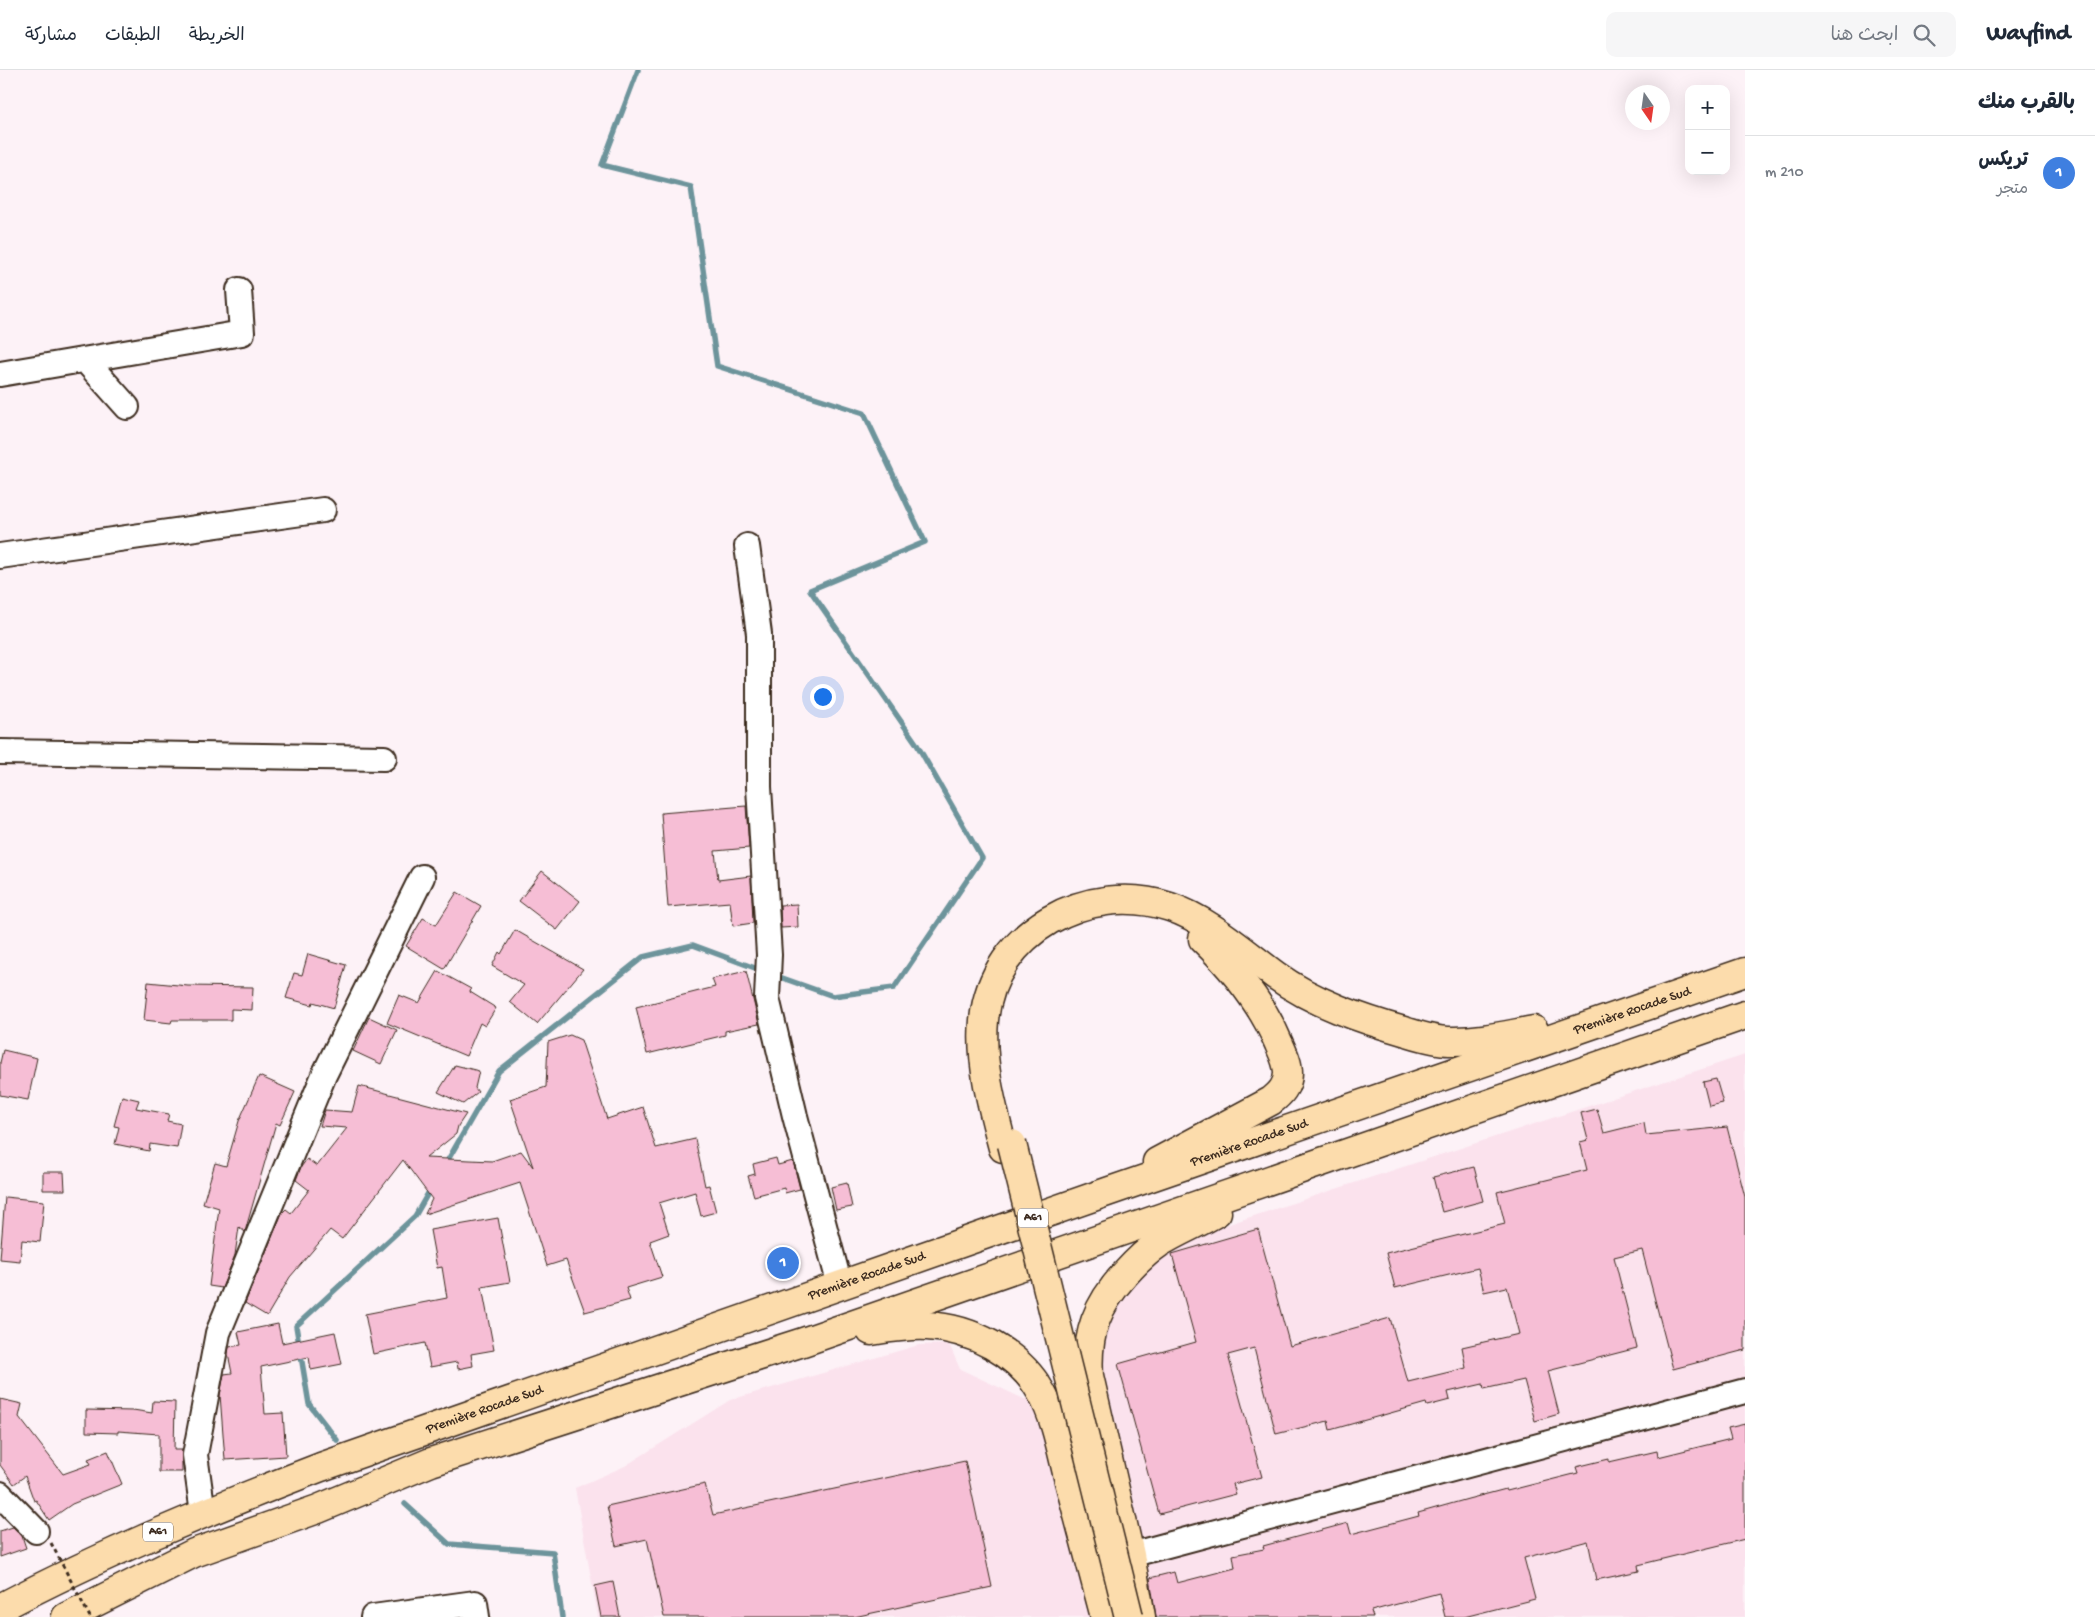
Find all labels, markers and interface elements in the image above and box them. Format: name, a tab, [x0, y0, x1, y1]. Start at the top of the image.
search box	[1606, 12, 1956, 57]
text: Wayfind	[1986, 20, 2070, 49]
icon: search	[1910, 21, 1938, 49]
text: ابحث هنا	[1830, 25, 1898, 48]
text: مشاركة	[25, 26, 77, 47]
text: الطبقات	[105, 26, 161, 47]
text: الخريطة	[189, 26, 245, 47]
north arrow	[1625, 85, 1670, 130]
map controls	[1685, 85, 1730, 175]
button: +	[1685, 85, 1730, 130]
text: بالقرب منك	[1978, 92, 2075, 117]
button: −	[1685, 130, 1730, 175]
text: تريكس	[1979, 150, 2028, 173]
text: 210 m	[1765, 164, 1804, 183]
text: 1	[2056, 164, 2062, 183]
text: متجر	[1997, 181, 2028, 200]
your location	[810, 684, 836, 710]
street label: Première Rocade Sud	[1570, 982, 1695, 1039]
street label: Première Rocade Sud	[1187, 1114, 1312, 1171]
road number: A61	[1018, 1208, 1048, 1228]
pin: 1	[767, 1244, 799, 1282]
street label: Première Rocade Sud	[805, 1247, 929, 1305]
street label: Première Rocade Sud	[423, 1381, 547, 1438]
road number: A61	[143, 1522, 173, 1541]

